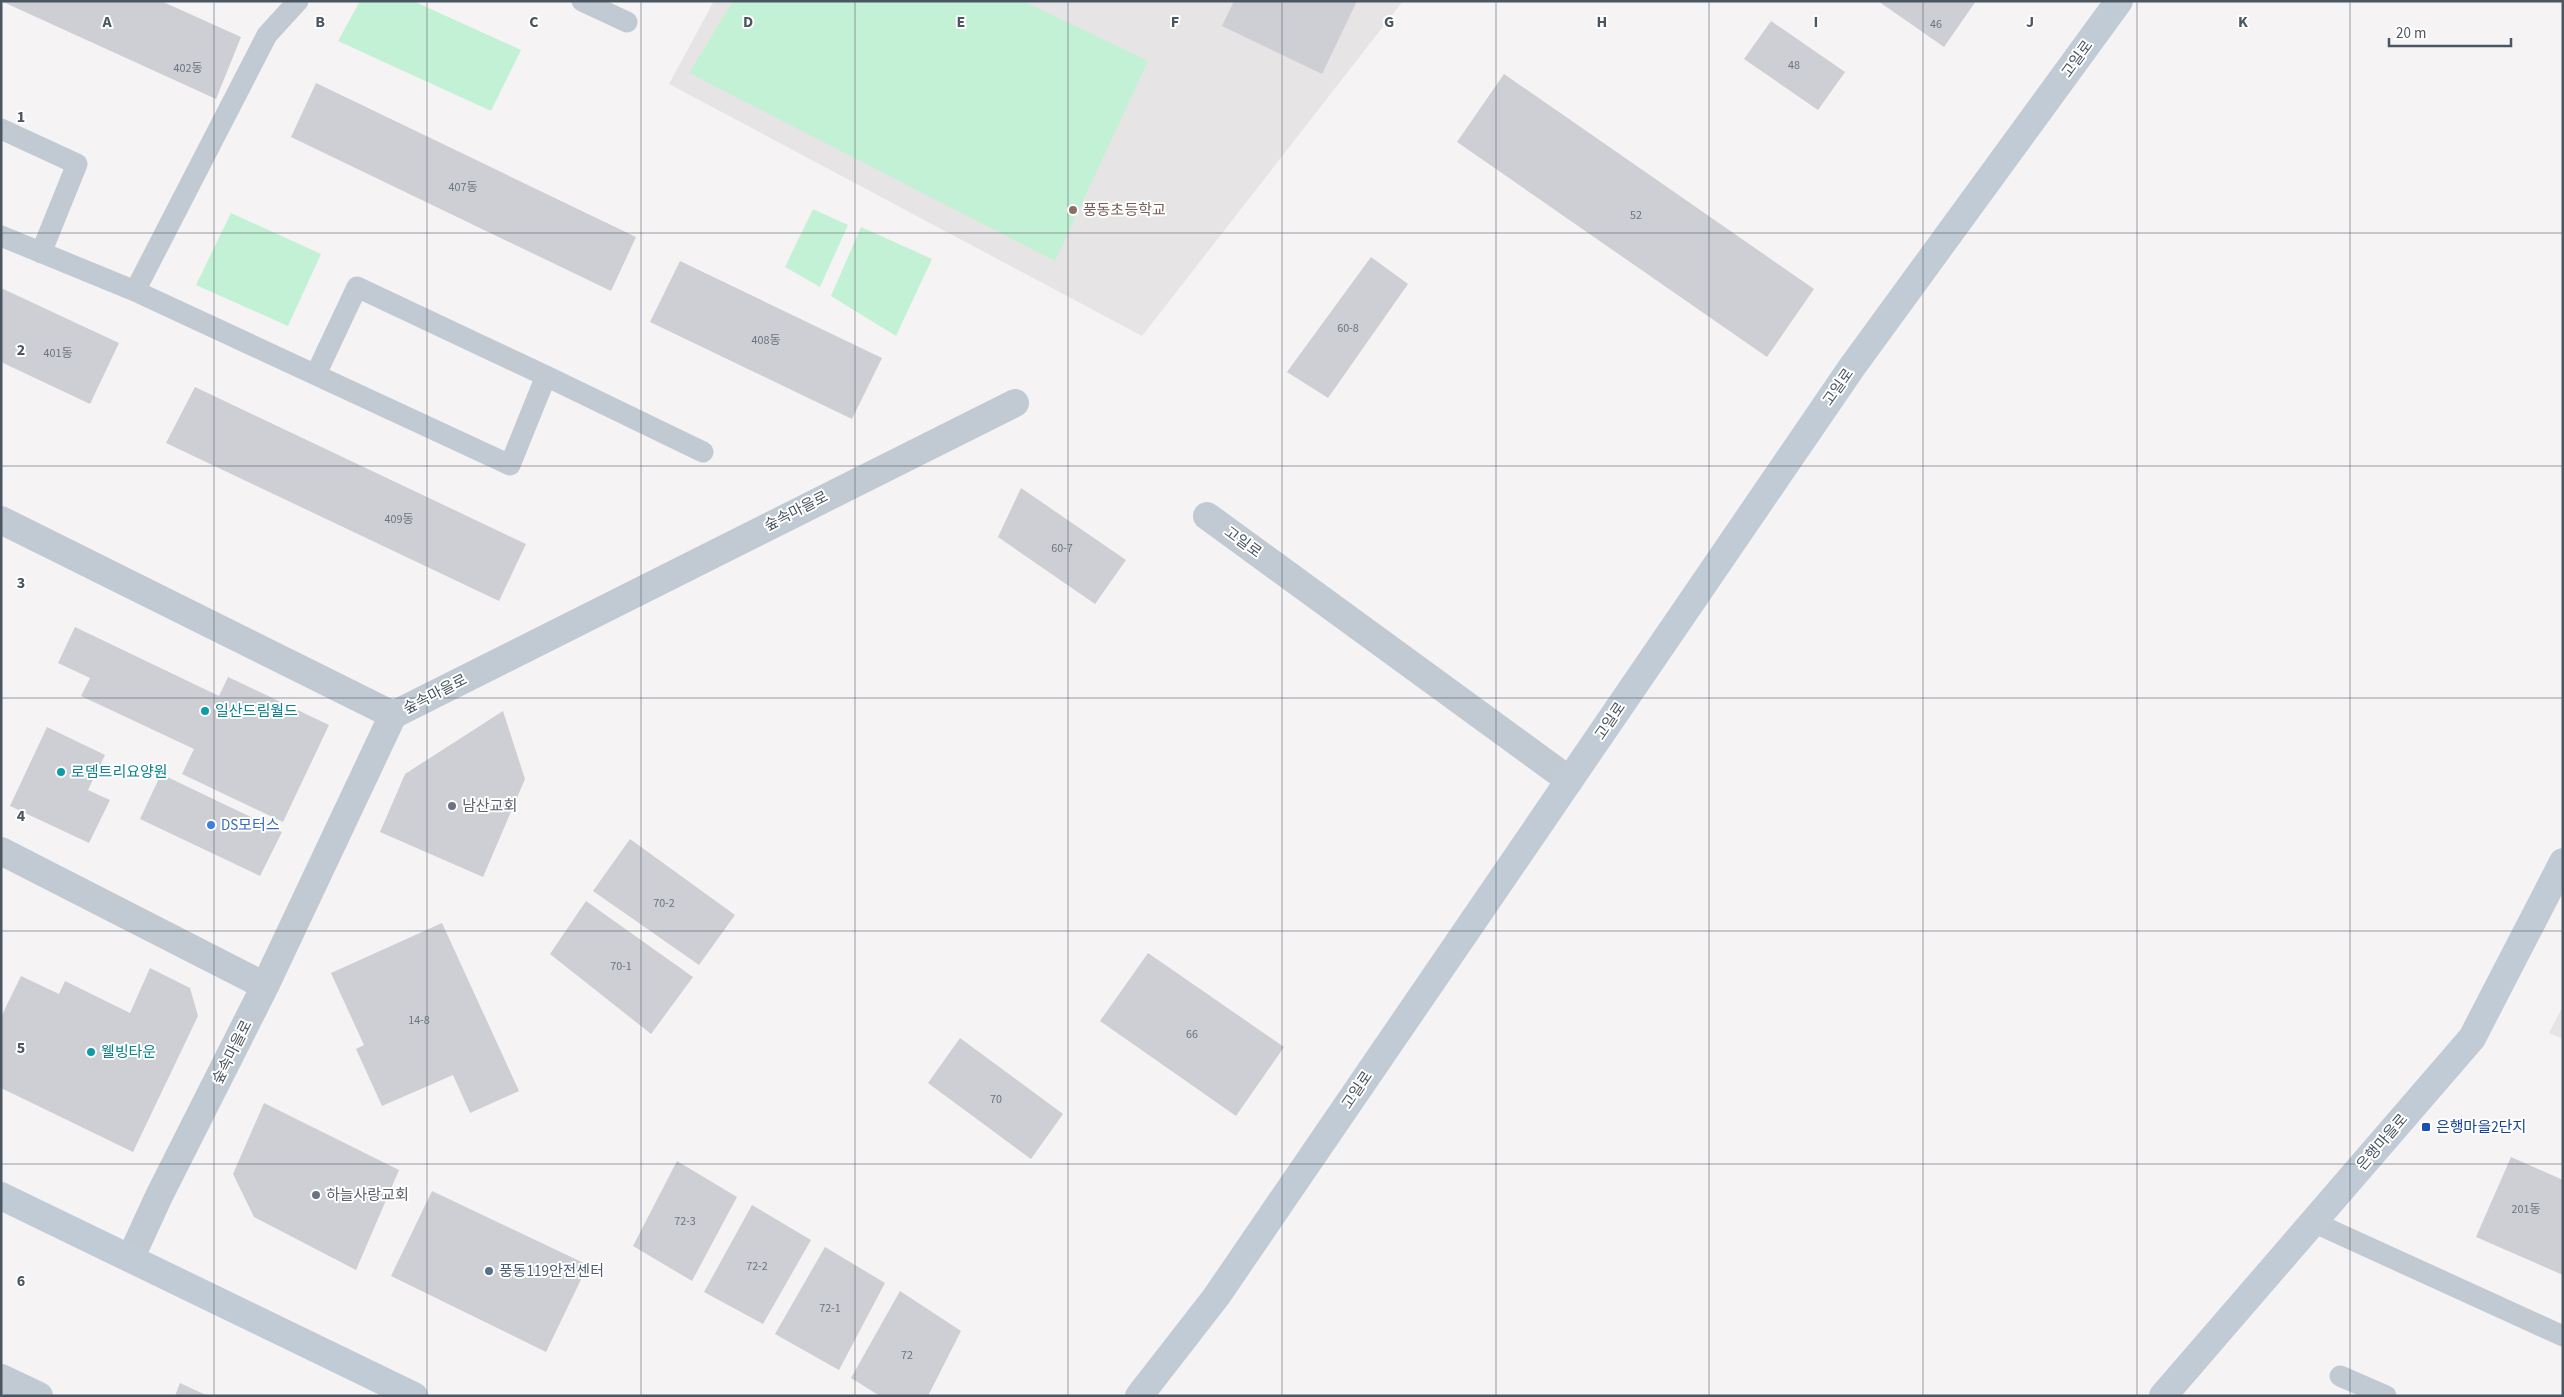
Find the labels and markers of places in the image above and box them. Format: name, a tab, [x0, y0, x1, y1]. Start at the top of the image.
place label: 풍동초등학교	[1083, 200, 1166, 221]
marker: 풍동초등학교	[1067, 204, 1079, 216]
place label: 일산드림월드	[215, 701, 298, 722]
marker: 일산드림월드	[199, 705, 211, 717]
place label: 로뎀트리요양원	[71, 762, 168, 783]
marker: 로뎀트리요양원	[55, 766, 67, 778]
place label: 남산교회	[462, 796, 517, 817]
marker: 남산교회	[446, 800, 458, 812]
place label: DS모터스	[221, 815, 280, 836]
marker: DS모터스	[205, 819, 217, 831]
place label: 웰빙타운	[101, 1042, 156, 1063]
marker: 웰빙타운	[85, 1046, 97, 1058]
place label: 은행마을2단지	[2436, 1117, 2526, 1138]
marker: 은행마을2단지	[2420, 1121, 2432, 1133]
place label: 하늘사랑교회	[326, 1185, 409, 1206]
marker: 하늘사랑교회	[310, 1189, 322, 1201]
place label: 풍동119안전센터	[499, 1261, 604, 1282]
marker: 풍동119안전센터	[483, 1265, 495, 1277]

